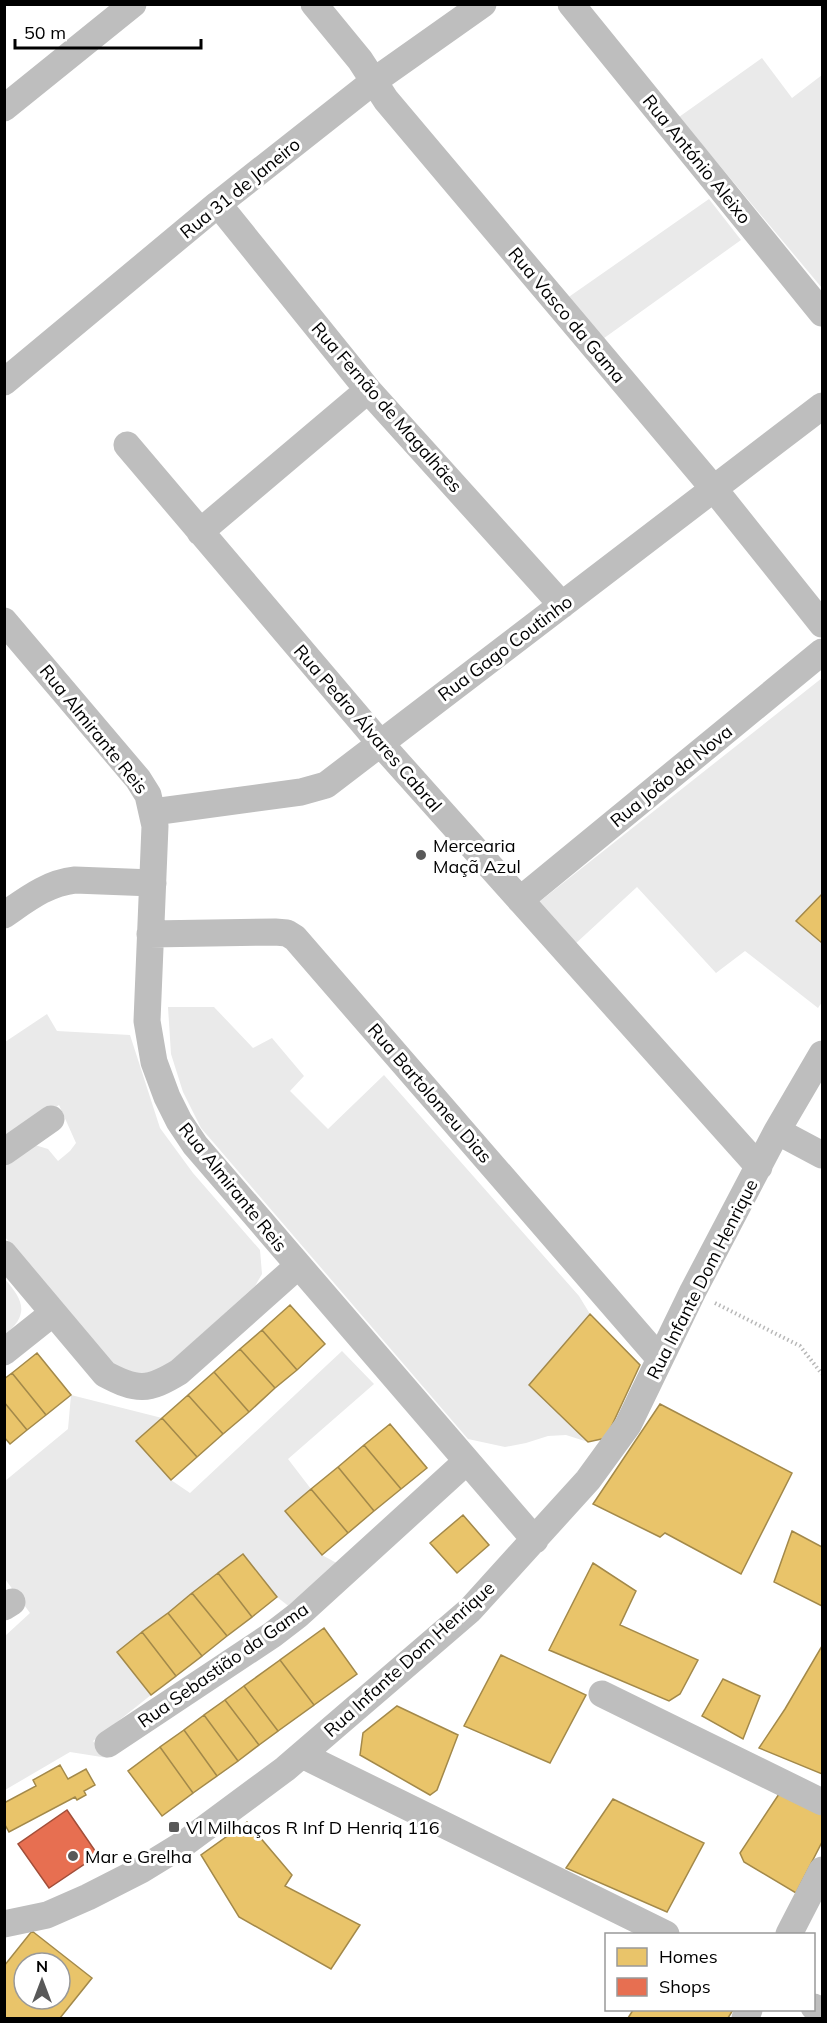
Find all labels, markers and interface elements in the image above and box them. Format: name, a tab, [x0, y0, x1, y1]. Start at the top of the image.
scale bar	[15, 12, 201, 50]
text: 50 m	[24, 21, 66, 44]
street label: Rua António Aleixo	[638, 90, 756, 228]
street label: Rua 31 de Janeiro	[175, 132, 305, 244]
street label: Rua Vasco da Gama	[503, 242, 631, 388]
street label: Rua Fernão de Magalhães	[307, 317, 467, 497]
street label: Rua Gago Coutinho	[433, 590, 577, 706]
street label: Rua Pedro Álvares Cabral	[289, 640, 447, 816]
street label: Rua Almirante Reis	[35, 660, 153, 798]
street label: Rua João da Nova	[605, 720, 737, 832]
place label: Mercearia Maçã Azul	[433, 834, 521, 878]
marker: Mercearia Maçã Azul	[414, 848, 428, 862]
street label: Rua Bartolomeu Dias	[363, 1018, 497, 1168]
street label: Rua Almirante Reis	[174, 1118, 292, 1256]
street label: Rua Infante Dom Henrique	[641, 1175, 763, 1383]
street label: Rua Infante Dom Henrique	[319, 1576, 499, 1742]
street label: Rua Sebastião da Gama	[133, 1597, 313, 1733]
place label: Vl Milhaços R Inf D Henriq 116	[186, 1816, 440, 1839]
marker: Vl Milhaços R Inf D Henriq 116	[167, 1820, 181, 1834]
place label: Mar e Grelha	[85, 1845, 192, 1868]
marker: Mar e Grelha	[66, 1849, 80, 1863]
legend	[605, 1933, 815, 2011]
text: Homes	[659, 1945, 718, 1968]
north arrow	[12, 1951, 72, 2011]
text: N	[36, 1956, 48, 1976]
text: Shops	[659, 1975, 711, 1998]

